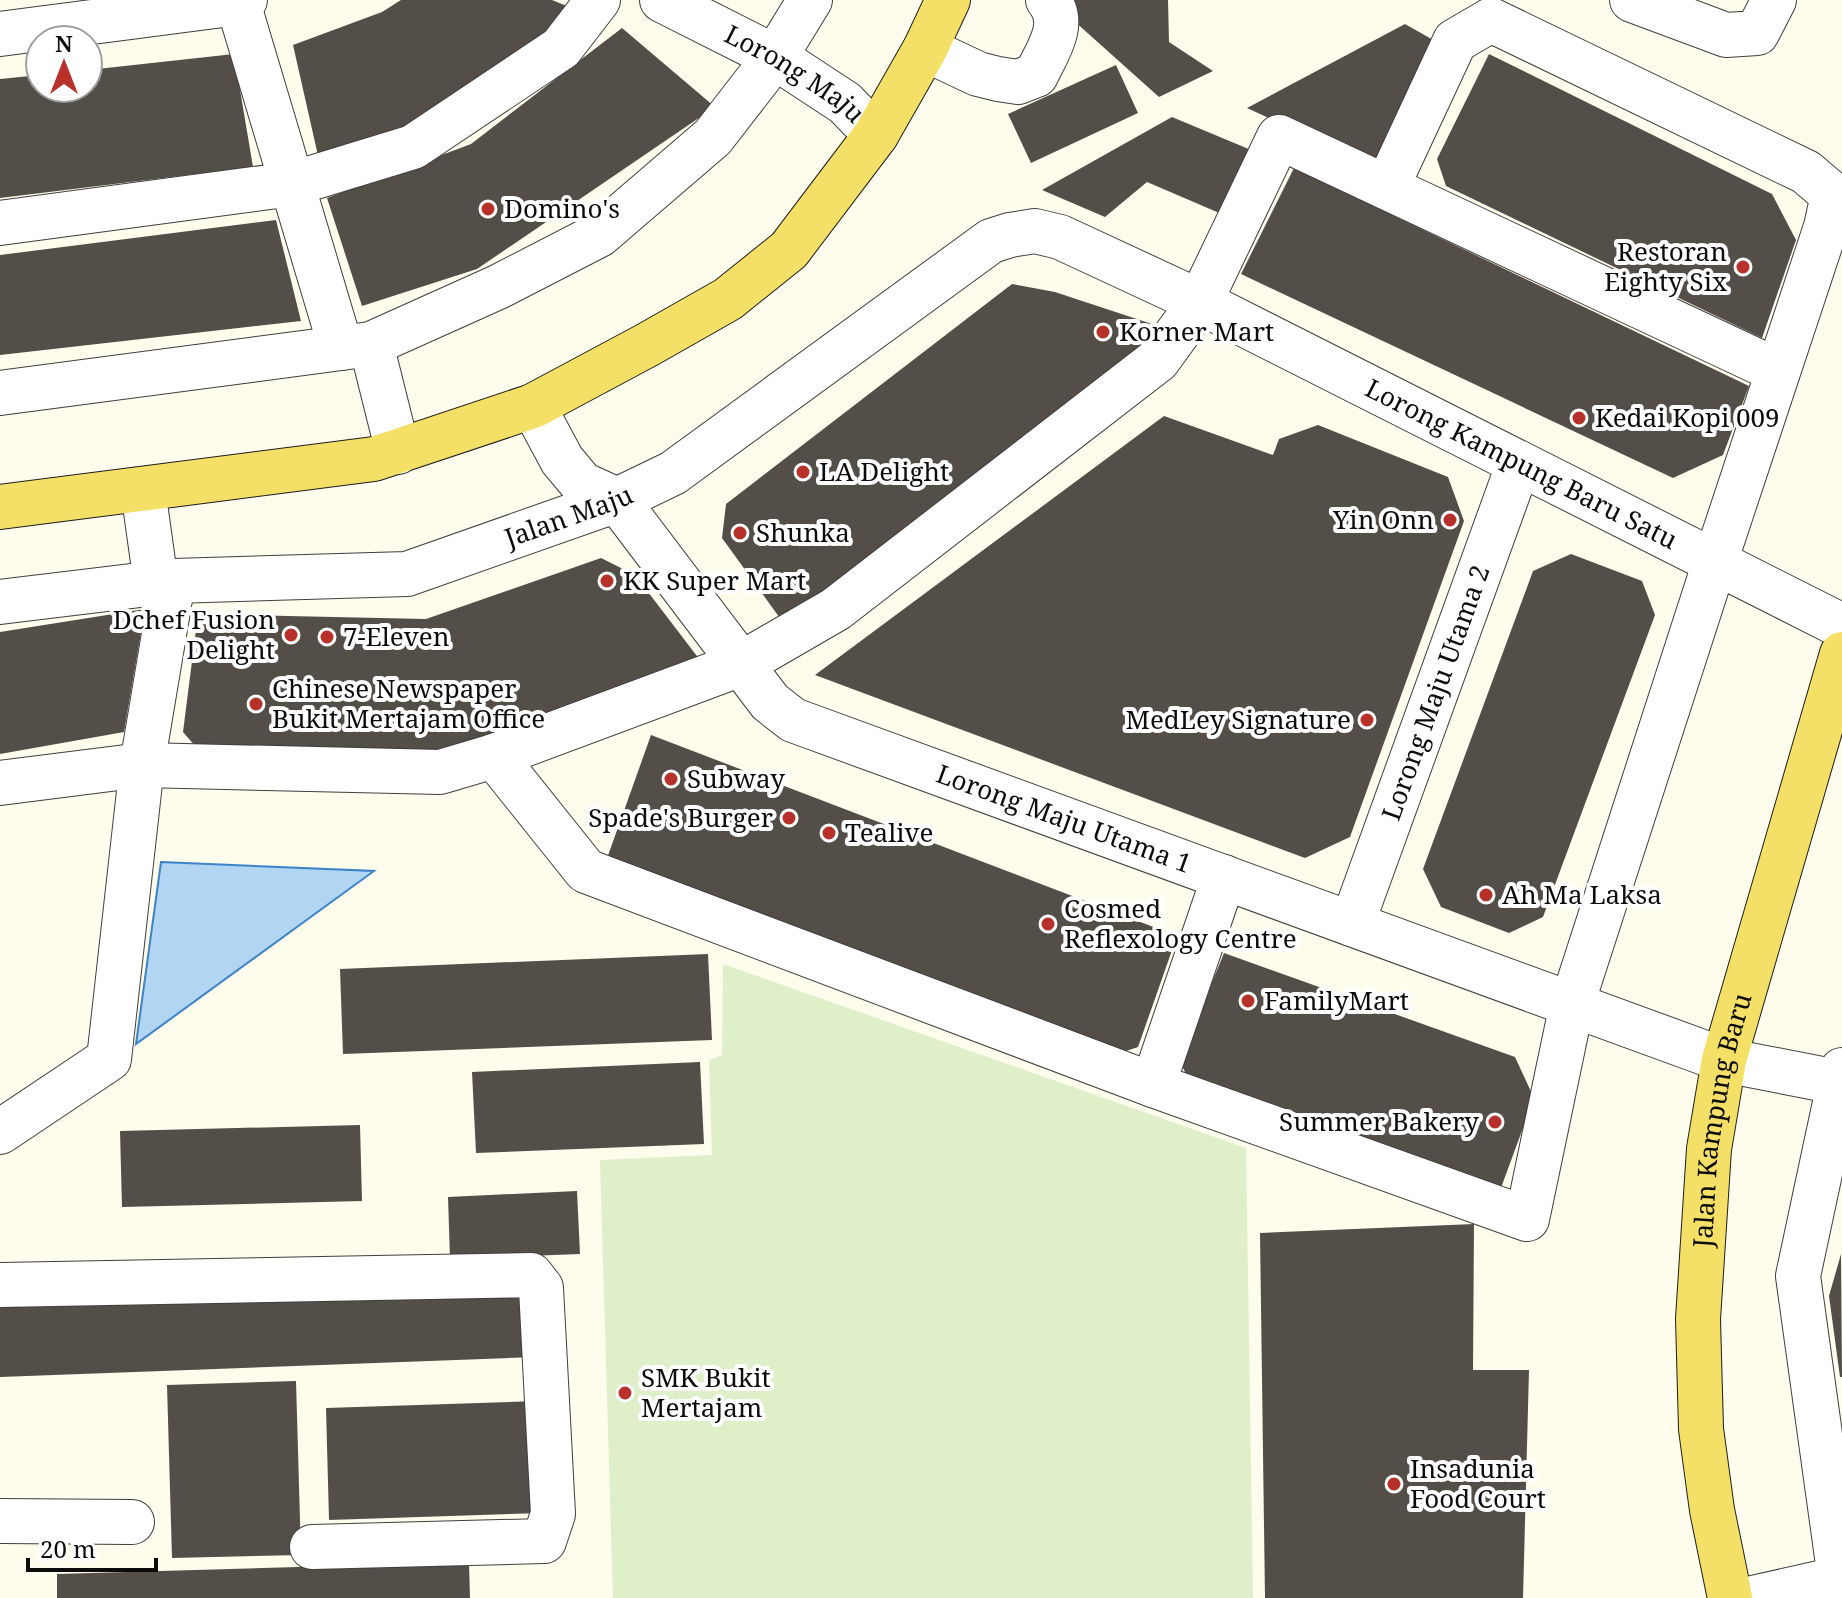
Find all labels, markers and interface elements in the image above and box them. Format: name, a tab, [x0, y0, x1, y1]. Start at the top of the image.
street label: Lorong Maju	[719, 16, 874, 130]
north arrow	[24, 24, 104, 104]
text: N	[55, 28, 73, 58]
place label: Domino's	[504, 190, 620, 226]
marker: Domino's	[479, 200, 497, 218]
place label: Restoran Eighty Six	[1604, 233, 1727, 299]
marker: Restoran Eighty Six	[1734, 258, 1752, 276]
place label: Korner Mart	[1119, 313, 1274, 349]
marker: Korner Mart	[1094, 323, 1112, 341]
street label: Lorong Kampung Baru Satu	[1360, 369, 1684, 557]
place label: Kedai Kopi 009	[1595, 399, 1780, 435]
marker: Kedai Kopi 009	[1570, 409, 1588, 427]
place label: LA Delight	[819, 453, 949, 489]
marker: LA Delight	[794, 463, 812, 481]
street label: Jalan Maju	[499, 476, 639, 556]
place label: Yin Onn	[1332, 501, 1434, 537]
marker: Yin Onn	[1441, 511, 1459, 529]
place label: Shunka	[756, 514, 850, 550]
marker: Shunka	[731, 524, 749, 542]
street label: Lorong Maju Utama 2	[1372, 560, 1498, 825]
place label: KK Super Mart	[623, 562, 806, 598]
marker: KK Super Mart	[598, 572, 616, 590]
place label: Dchef Fusion Delight	[113, 601, 275, 667]
place label: 7-Eleven	[343, 618, 450, 654]
marker: Dchef Fusion Delight	[282, 626, 300, 644]
marker: 7-Eleven	[318, 628, 336, 646]
place label: Chinese Newspaper Bukit Mertajam Office	[272, 670, 545, 736]
marker: Chinese Newspaper Bukit Mertajam Office	[247, 695, 265, 713]
place label: MedLey Signature	[1126, 701, 1351, 737]
marker: MedLey Signature	[1358, 711, 1376, 729]
street label: Lorong Maju Utama 1	[932, 755, 1197, 881]
place label: Subway	[687, 760, 785, 796]
marker: Subway	[662, 770, 680, 788]
place label: Spade's Burger	[588, 799, 773, 835]
marker: Spade's Burger	[780, 809, 798, 827]
place label: Tealive	[845, 814, 934, 850]
marker: Tealive	[820, 824, 838, 842]
place label: Ah Ma Laksa	[1502, 876, 1662, 912]
marker: Ah Ma Laksa	[1477, 886, 1495, 904]
place label: Cosmed Reflexology Centre	[1064, 890, 1297, 956]
marker: Cosmed Reflexology Centre	[1039, 915, 1057, 933]
place label: FamilyMart	[1264, 982, 1409, 1018]
street label: Jalan Kampung Baru	[1684, 989, 1760, 1250]
marker: FamilyMart	[1239, 992, 1257, 1010]
place label: Summer Bakery	[1279, 1103, 1479, 1139]
marker: Summer Bakery	[1486, 1113, 1504, 1131]
place label: SMK Bukit Mertajam	[641, 1359, 771, 1425]
marker: SMK Bukit Mertajam	[616, 1384, 634, 1402]
place label: Insadunia Food Court	[1410, 1450, 1546, 1516]
marker: Insadunia Food Court	[1385, 1475, 1403, 1493]
scale bar	[28, 1522, 156, 1572]
text: 20 m	[40, 1532, 96, 1565]

